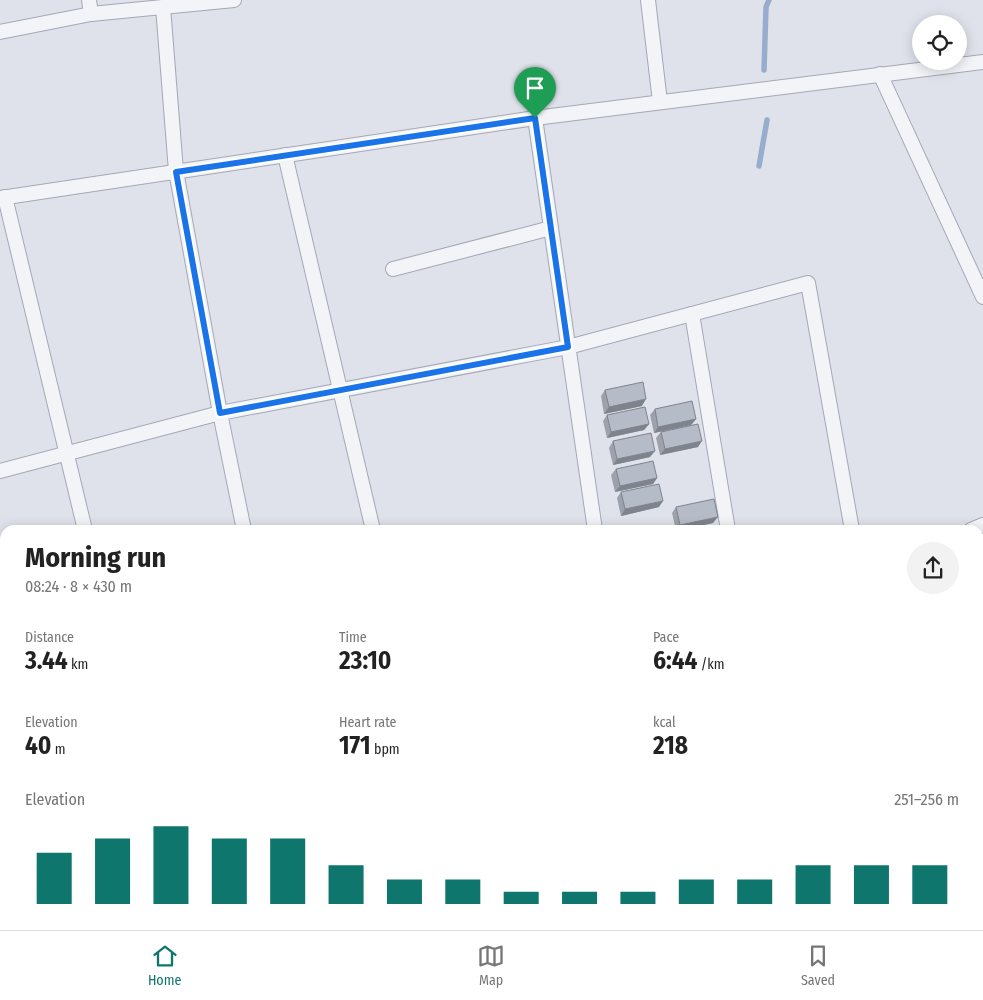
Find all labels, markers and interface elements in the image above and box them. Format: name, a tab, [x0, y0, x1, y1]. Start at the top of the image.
map controls	[912, 15, 967, 70]
button: locate	[912, 15, 967, 70]
pin	[514, 67, 556, 118]
icon: arrive	[521, 74, 549, 102]
text: Morning run	[25, 541, 166, 574]
button: share	[907, 542, 959, 594]
text: 08:24 · 8 × 430 m	[25, 577, 132, 596]
text: Distance	[25, 629, 74, 646]
text: Time	[339, 629, 367, 646]
text: Pace	[653, 629, 679, 646]
text: 3.44	[25, 646, 68, 676]
text: 23:10	[339, 646, 392, 676]
text: 6:44	[653, 646, 697, 676]
text: km	[68, 656, 88, 673]
text: /km	[697, 656, 725, 673]
text: Elevation	[25, 714, 78, 731]
text: Heart rate	[339, 714, 396, 731]
text: kcal	[653, 714, 676, 731]
text: 40	[25, 731, 52, 761]
text: 171	[339, 731, 371, 761]
text: 218	[653, 731, 688, 761]
text: m	[52, 741, 66, 758]
text: bpm	[371, 741, 400, 758]
text: Elevation	[25, 790, 85, 809]
text: 251–256 m	[894, 790, 959, 809]
tab: Home	[148, 942, 181, 989]
tab: Map	[477, 942, 505, 989]
tab: Saved	[801, 942, 835, 989]

